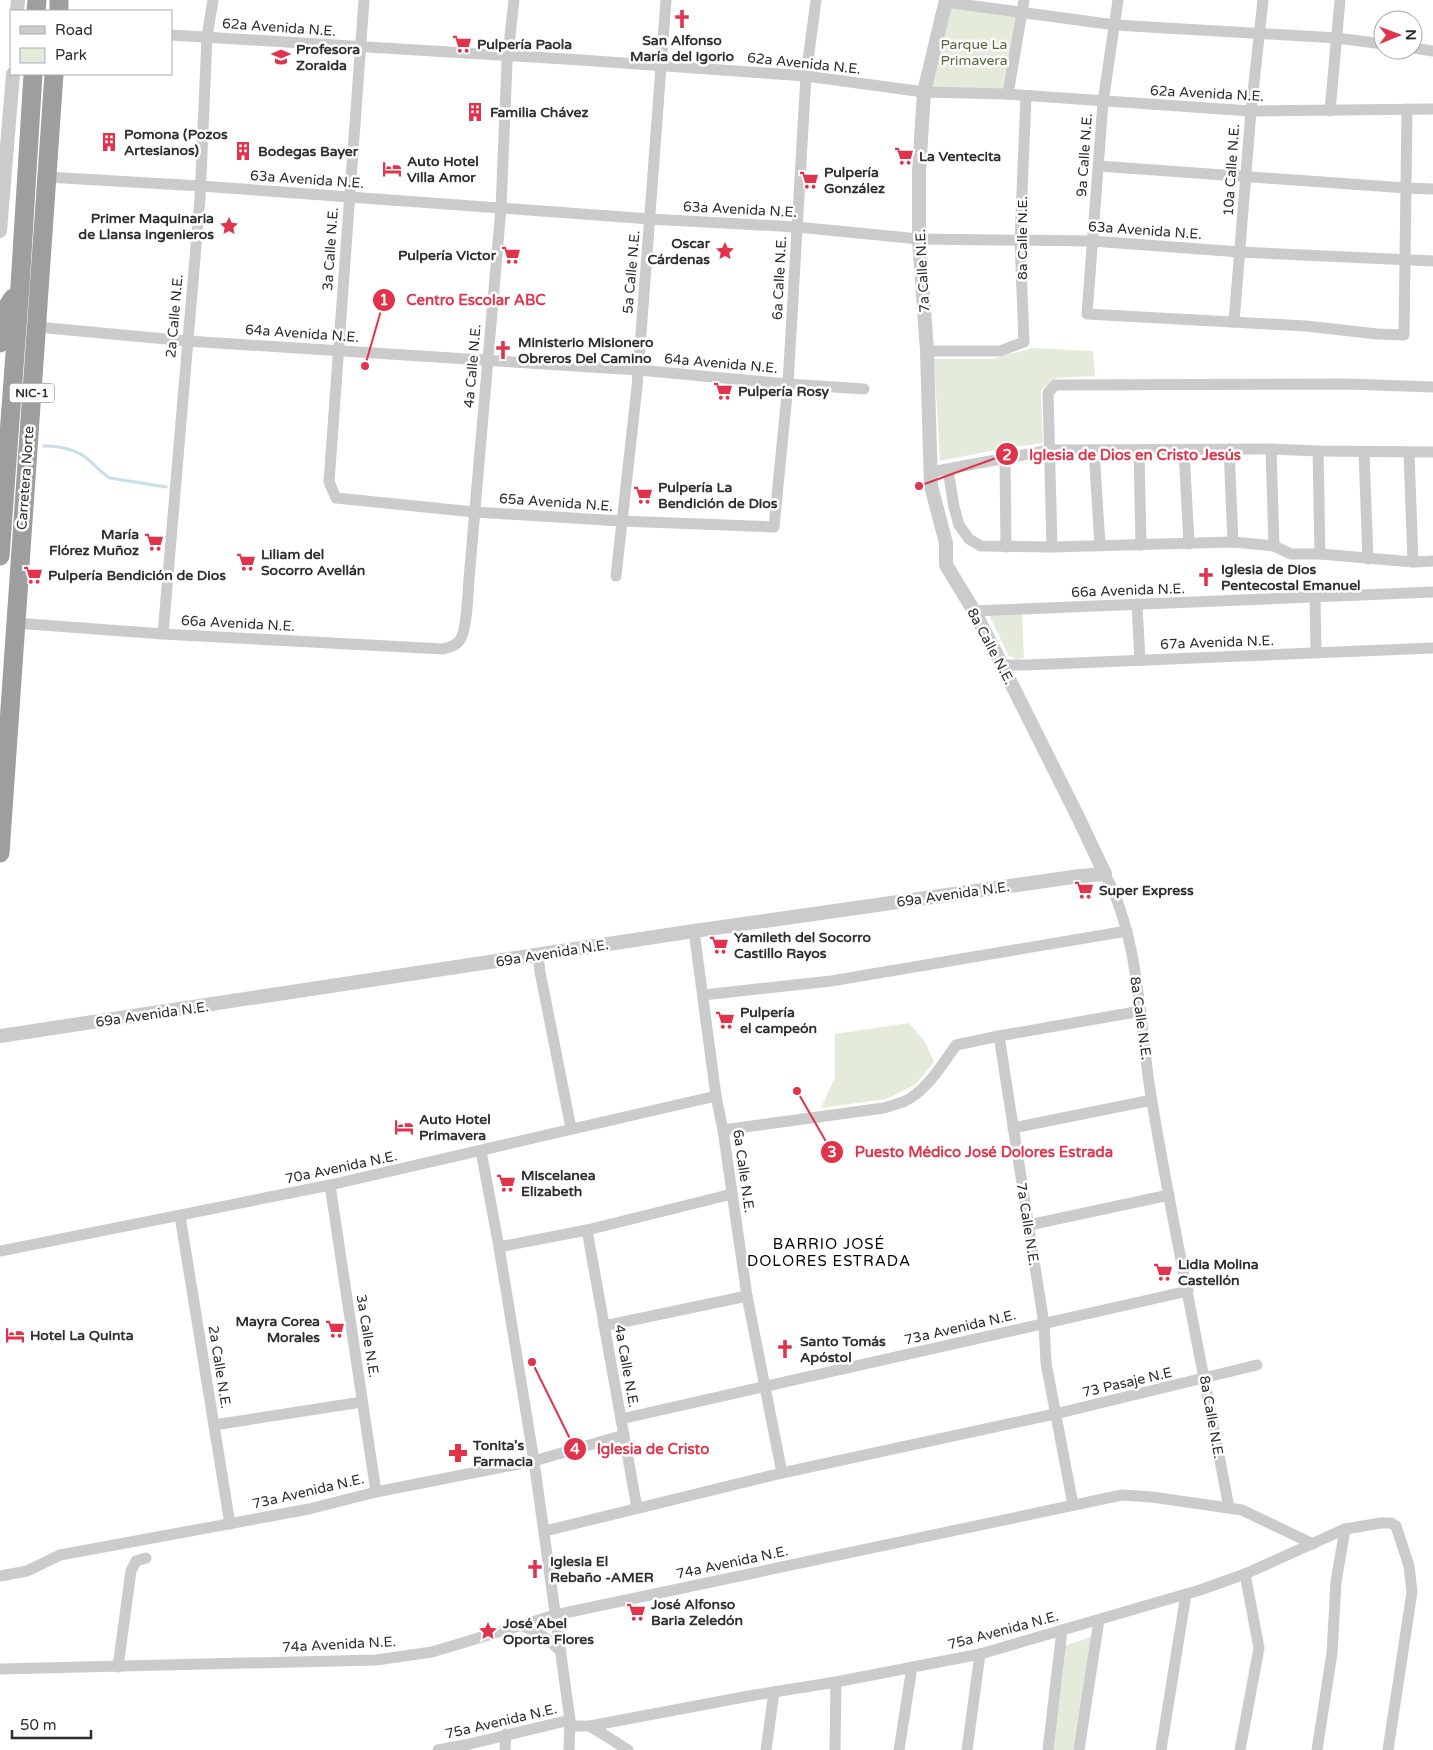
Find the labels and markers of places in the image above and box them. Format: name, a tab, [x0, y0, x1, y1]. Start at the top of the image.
church icon: San Alfonso María del Igorio	[671, 8, 693, 30]
place label: San Alfonso María del Igorio	[630, 32, 735, 65]
supermarket icon: Pulpería Paola	[451, 33, 473, 55]
place label: Pulpería Paola	[477, 36, 572, 53]
place label: Profesora Zoraida	[296, 41, 360, 74]
school or university icon: Profesora Zoraida	[270, 46, 292, 68]
building icon: Familia Chávez	[464, 101, 486, 123]
place label: Familia Chávez	[490, 104, 588, 121]
place label: Pomona (Pozos Artesianos)	[124, 126, 228, 159]
building icon: Pomona (Pozos Artesianos)	[98, 131, 120, 153]
building icon: Bodegas Bayer	[232, 140, 254, 162]
place label: Bodegas Bayer	[258, 143, 359, 160]
supermarket icon: La Ventecita	[893, 145, 915, 167]
place label: La Ventecita	[919, 148, 1001, 165]
place label: Auto Hotel Villa Amor	[407, 153, 479, 186]
hotel icon: Auto Hotel Villa Amor	[381, 158, 403, 180]
place label: Pulpería González	[824, 164, 885, 197]
supermarket icon: Pulpería González	[798, 169, 820, 191]
place label: Primer Maquinaria de Llansa ingenieros	[78, 210, 214, 243]
place icon: Primer Maquinaria de Llansa ingenieros	[218, 215, 240, 237]
place label: Oscar Cárdenas	[647, 235, 711, 268]
place icon: Oscar Cárdenas	[714, 240, 736, 262]
supermarket icon: Pulpería Victor	[500, 244, 522, 266]
place label: Pulpería Victor	[398, 247, 497, 264]
callout: Centro Escolar ABC	[371, 285, 556, 315]
place label: Ministerio Misionero Obreros Del Camino	[518, 334, 654, 367]
church icon: Ministerio Misionero Obreros Del Camino	[492, 339, 514, 361]
supermarket icon: Pulpería Rosy	[712, 380, 734, 402]
place label: Pulpería Rosy	[738, 383, 830, 400]
callout: Iglesia de Dios en Cristo Jesús	[994, 439, 1251, 469]
place label: Pulpería La Bendición de Dios	[658, 479, 778, 512]
supermarket icon: Pulpería La Bendición de Dios	[632, 484, 654, 506]
place label: María Flórez Muñoz	[49, 526, 139, 559]
supermarket icon: María Flórez Muñoz	[143, 531, 165, 553]
place label: Liliam del Socorro Avellán	[261, 546, 365, 579]
supermarket icon: Liliam del Socorro Avellán	[235, 551, 257, 573]
place label: Iglesia de Dios Pentecostal Emanuel	[1221, 561, 1361, 594]
supermarket icon: Pulpería Bendición de Dios	[22, 564, 44, 586]
church icon: Iglesia de Dios Pentecostal Emanuel	[1195, 566, 1217, 588]
place label: Pulpería Bendición de Dios	[48, 567, 226, 584]
supermarket icon: Super Express	[1073, 879, 1095, 901]
place label: Super Express	[1099, 882, 1194, 899]
place label: Yamileth del Socorro Castillo Rayos	[734, 929, 871, 962]
supermarket icon: Yamileth del Socorro Castillo Rayos	[708, 934, 730, 956]
place label: Pulpería el campeón	[740, 1004, 817, 1037]
supermarket icon: Pulpería el campeón	[714, 1009, 736, 1031]
place label: Auto Hotel Primavera	[419, 1111, 491, 1144]
hotel icon: Auto Hotel Primavera	[393, 1116, 415, 1138]
callout: Puesto Médico José Dolores Estrada	[819, 1137, 1123, 1167]
place label: Miscelanea Elizabeth	[521, 1167, 596, 1200]
supermarket icon: Miscelanea Elizabeth	[495, 1172, 517, 1194]
place label: Lidia Molina Castellón	[1178, 1256, 1259, 1289]
supermarket icon: Lidia Molina Castellón	[1152, 1261, 1174, 1283]
place label: Mayra Corea Morales	[235, 1313, 320, 1346]
supermarket icon: Mayra Corea Morales	[324, 1318, 346, 1340]
hotel icon: Hotel La Quinta	[4, 1324, 26, 1346]
place label: Hotel La Quinta	[30, 1327, 134, 1344]
place label: Santo Tomás Apóstol	[800, 1333, 886, 1366]
church icon: Santo Tomás Apóstol	[774, 1338, 796, 1360]
callout: Iglesia de Cristo	[562, 1434, 720, 1464]
place label: Tonita's Farmacia	[472, 1437, 533, 1470]
pharmacy icon: Tonita's Farmacia	[447, 1442, 469, 1464]
place label: Iglesia El Rebaño -AMER	[550, 1553, 654, 1586]
church icon: Iglesia El Rebaño -AMER	[524, 1558, 546, 1580]
place label: José Alfonso Baria Zeledón	[650, 1596, 743, 1629]
supermarket icon: José Alfonso Baria Zeledón	[625, 1601, 647, 1623]
place label: José Abel Oporta Flores	[502, 1615, 594, 1648]
place icon: José Abel Oporta Flores	[477, 1620, 499, 1642]

